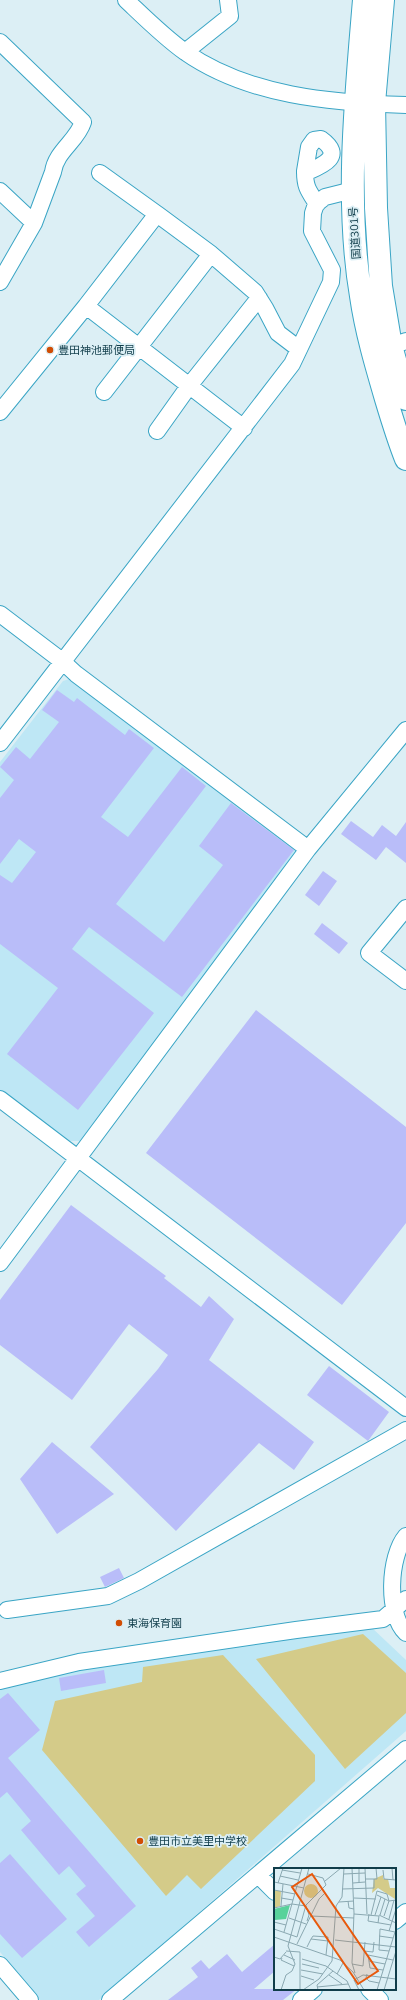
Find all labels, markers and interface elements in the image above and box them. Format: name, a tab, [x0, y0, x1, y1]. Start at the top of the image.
street label: 国道301号	[346, 206, 364, 260]
place label: 豊田神池郵便局	[58, 343, 135, 358]
marker: 豊田神池郵便局	[45, 345, 55, 355]
place label: 東海保育園	[127, 1616, 182, 1631]
marker: 東海保育園	[114, 1618, 124, 1628]
place label: 豊田市立美里中学校	[148, 1834, 247, 1849]
marker: 豊田市立美里中学校	[135, 1836, 145, 1846]
inset map	[274, 1868, 396, 1990]

